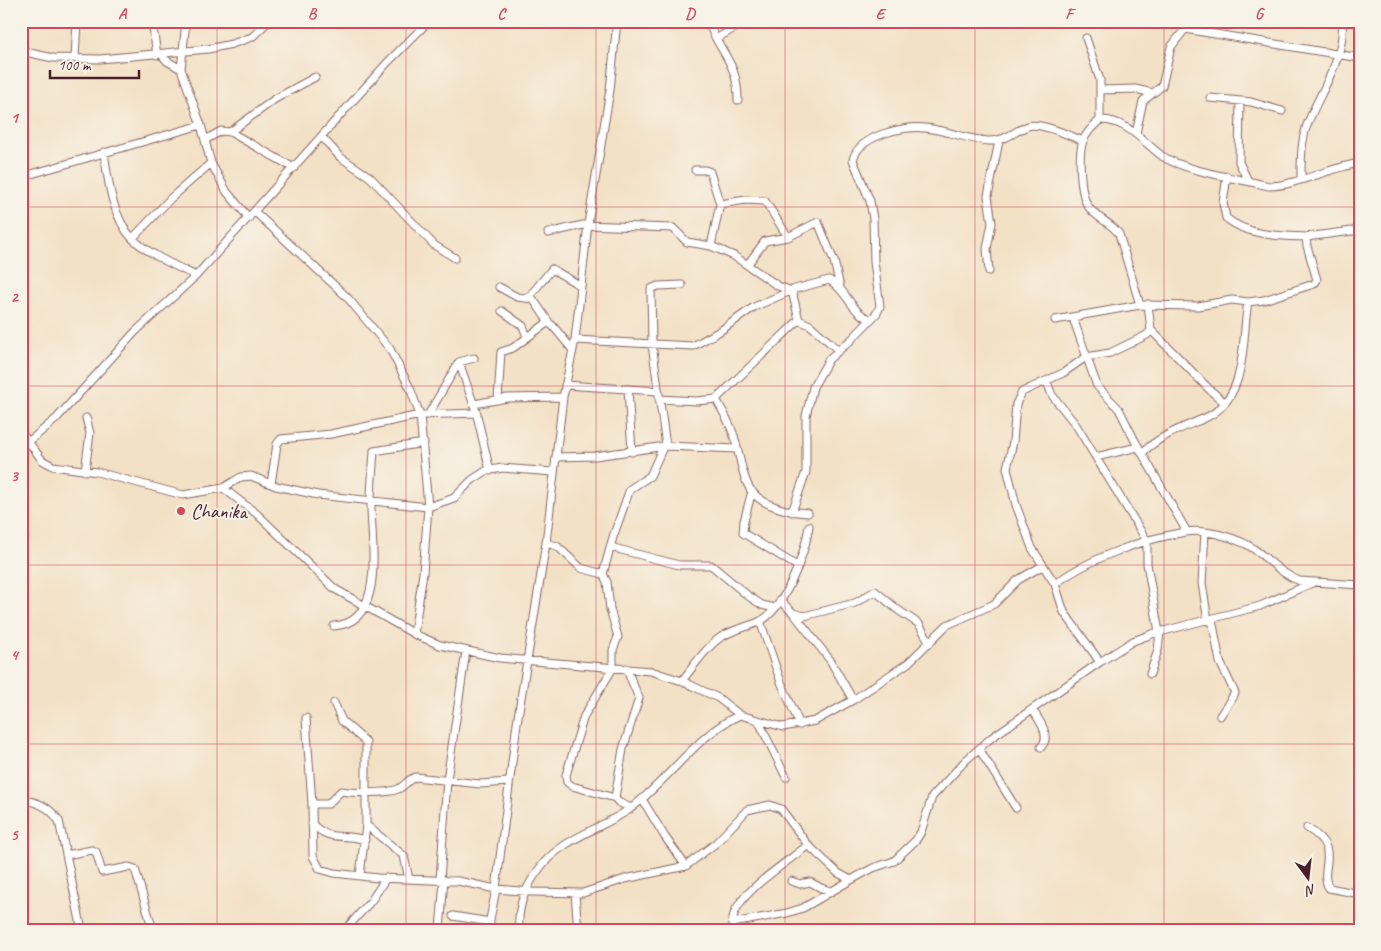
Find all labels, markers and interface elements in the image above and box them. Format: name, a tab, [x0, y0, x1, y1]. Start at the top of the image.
text: A	[118, 4, 128, 24]
text: B	[308, 4, 318, 24]
text: C	[497, 4, 507, 24]
text: D	[685, 4, 696, 24]
text: E	[876, 4, 887, 24]
text: F	[1065, 4, 1076, 24]
text: G	[1255, 4, 1265, 24]
scale bar	[50, 48, 139, 80]
text: 100 m	[58, 56, 92, 75]
text: 1	[10, 108, 19, 128]
text: 2	[10, 287, 19, 307]
text: 3	[10, 466, 19, 486]
place label: Chanika	[191, 499, 248, 524]
marker: Chanika	[175, 505, 187, 517]
text: 4	[10, 645, 19, 665]
text: 5	[11, 825, 20, 845]
north arrow	[1284, 854, 1334, 904]
text: N	[1303, 881, 1318, 900]

